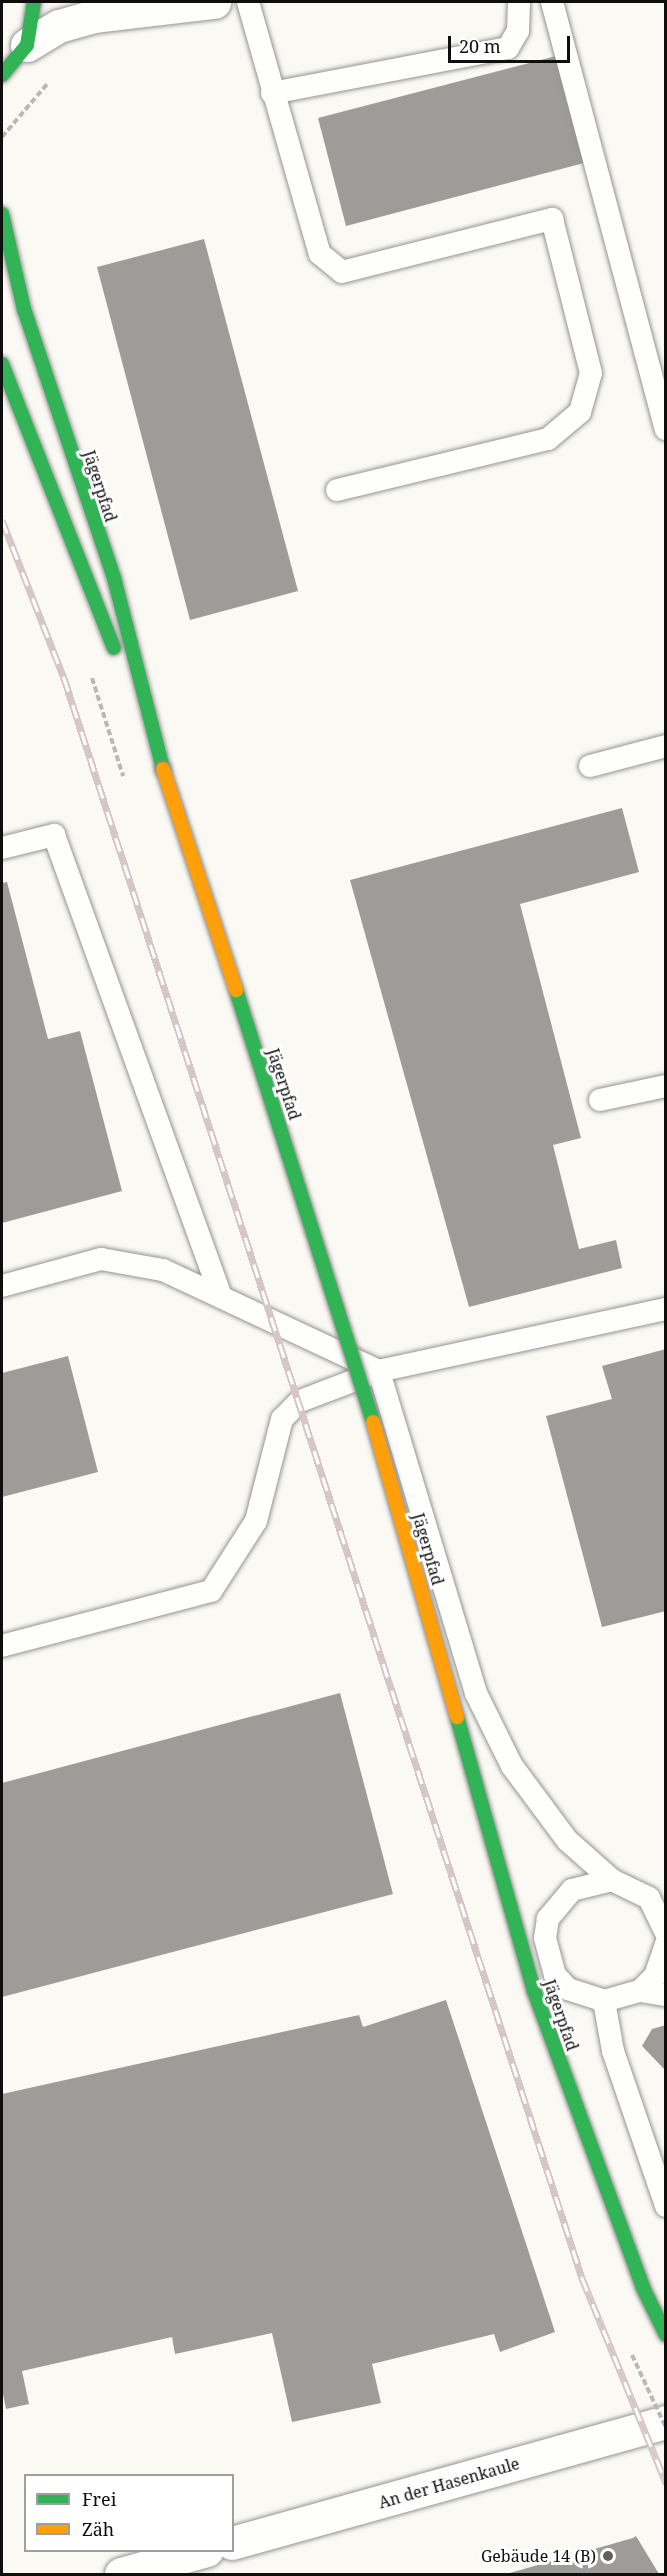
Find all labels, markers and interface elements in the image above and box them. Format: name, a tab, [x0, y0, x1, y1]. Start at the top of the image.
scale bar	[451, 24, 572, 62]
text: 20 m	[459, 34, 501, 58]
street label: Jägerpfad	[79, 448, 121, 524]
street label: Jägerpfad	[263, 1046, 305, 1122]
street label: Jägerpfad	[409, 1511, 447, 1587]
street label: Jägerpfad	[540, 1977, 582, 2053]
street label: An der Hasenkaule	[376, 2454, 522, 2512]
legend	[24, 2474, 234, 2552]
text: Frei	[82, 2487, 117, 2511]
text: Zäh	[82, 2517, 114, 2541]
place label: Gebäude 14 (B)	[481, 2546, 596, 2566]
marker: Gebäude 14 (B)	[601, 2549, 615, 2563]

